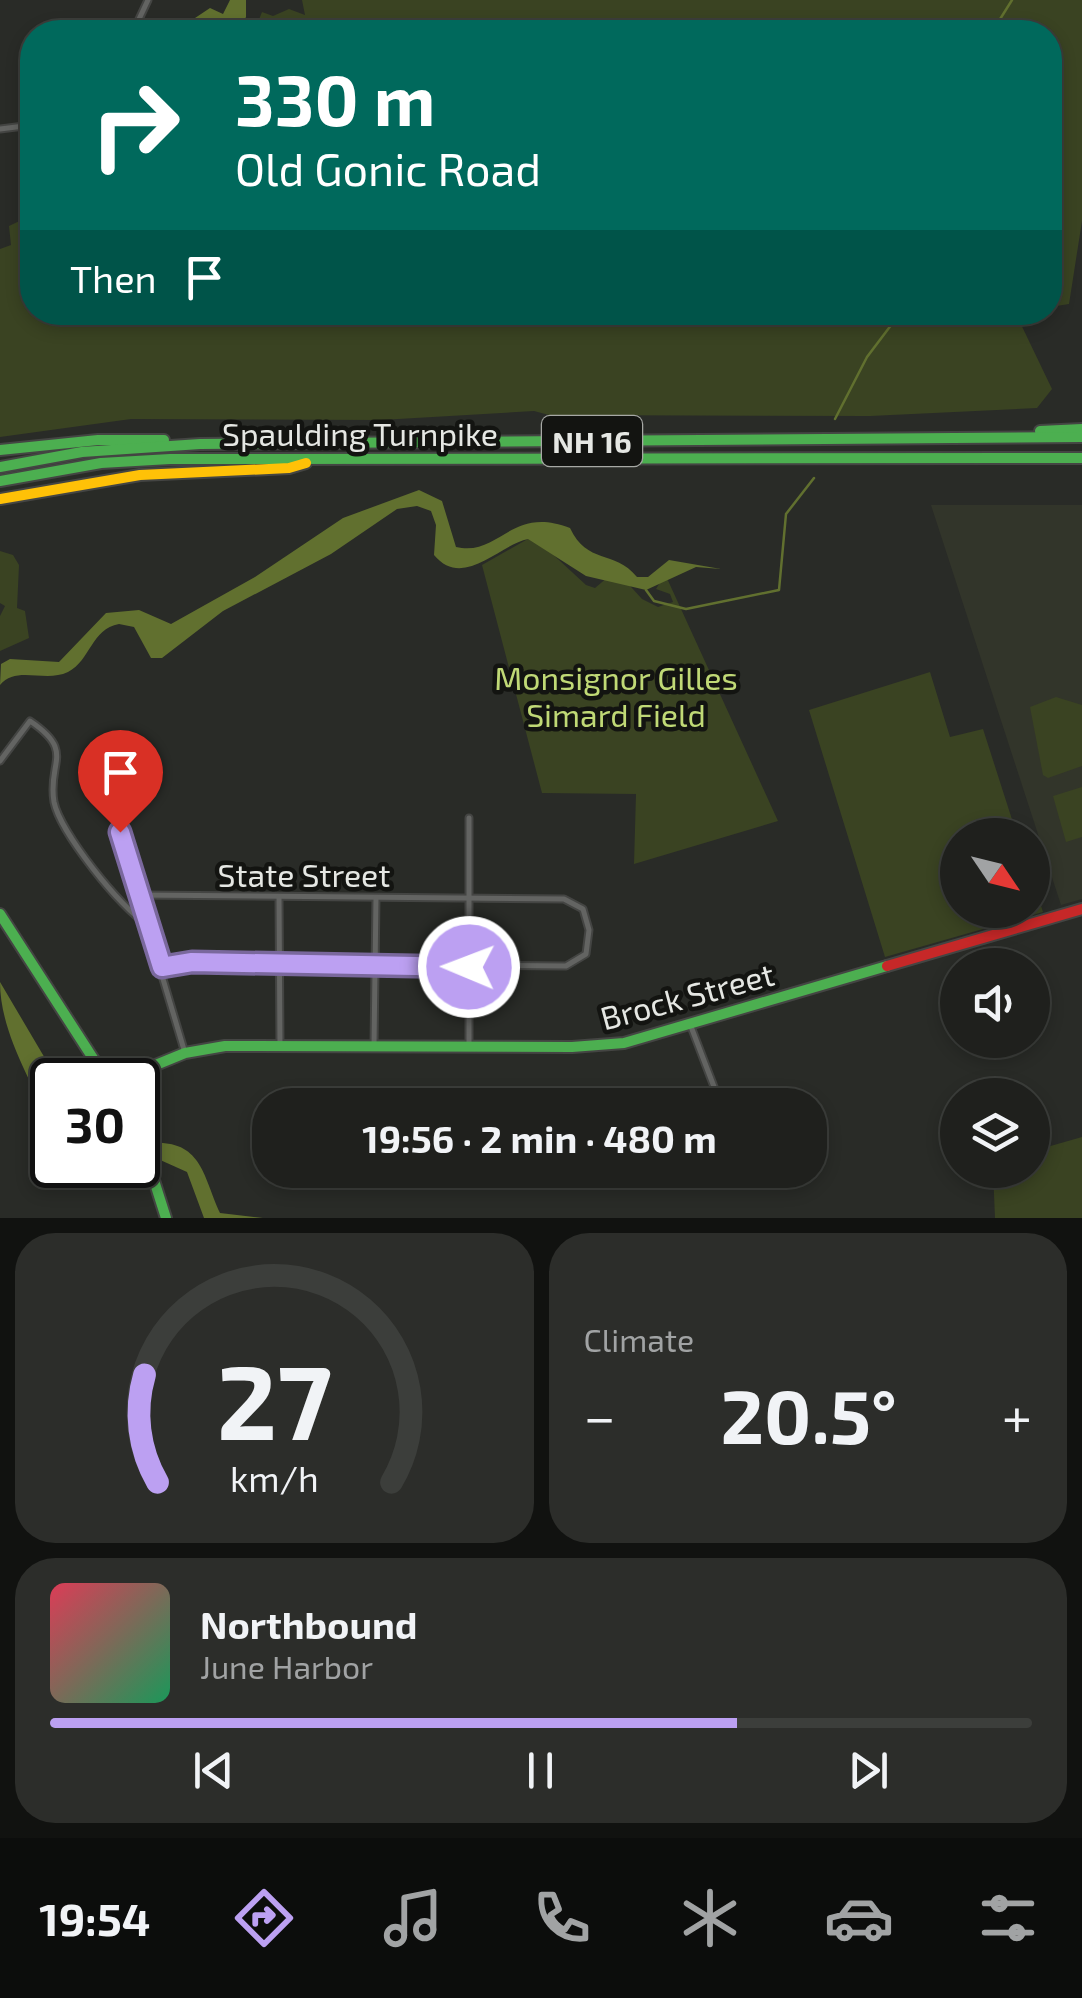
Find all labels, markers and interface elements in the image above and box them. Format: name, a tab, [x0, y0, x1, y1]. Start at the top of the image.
text: 330 m	[235, 56, 435, 140]
icon: right	[70, 60, 200, 190]
text: Old Gonic Road	[235, 141, 541, 195]
icon: arrive	[177, 250, 232, 305]
text: Then	[70, 255, 157, 301]
street label: Spaulding Turnpike	[222, 414, 498, 452]
road number: NH 16	[542, 416, 642, 466]
park label: Monsignor Gilles Simard Field	[494, 658, 738, 733]
pin	[78, 730, 163, 833]
icon: arrive	[93, 745, 148, 800]
north arrow	[940, 818, 1050, 928]
map controls	[940, 818, 1050, 1188]
street label: State Street	[218, 855, 390, 893]
position arrow	[417, 915, 521, 1019]
button: sound	[940, 948, 1050, 1058]
street label: Brock Street	[596, 954, 778, 1036]
speed limit sign: 30	[30, 1058, 160, 1188]
button: layers	[940, 1078, 1050, 1188]
text: 19:56 · 2 min · 480 m	[362, 1115, 717, 1161]
text: Climate	[584, 1320, 694, 1358]
text: 27	[217, 1336, 332, 1461]
text: 20.5°	[720, 1369, 897, 1459]
text: −	[584, 1382, 616, 1448]
text: +	[1002, 1382, 1032, 1448]
text: km/h	[230, 1456, 319, 1499]
text: Northbound	[200, 1601, 418, 1647]
text: June Harbor	[200, 1647, 373, 1685]
icon: previous	[186, 1743, 241, 1798]
icon: pause	[513, 1743, 568, 1798]
icon: next	[841, 1743, 896, 1798]
icon: directions	[229, 1883, 299, 1953]
icon: music	[378, 1883, 448, 1953]
icon: phone	[527, 1883, 597, 1953]
icon: climate	[675, 1883, 745, 1953]
icon: car	[824, 1883, 894, 1953]
icon: filters	[973, 1883, 1043, 1953]
text: 19:54	[39, 1891, 150, 1945]

